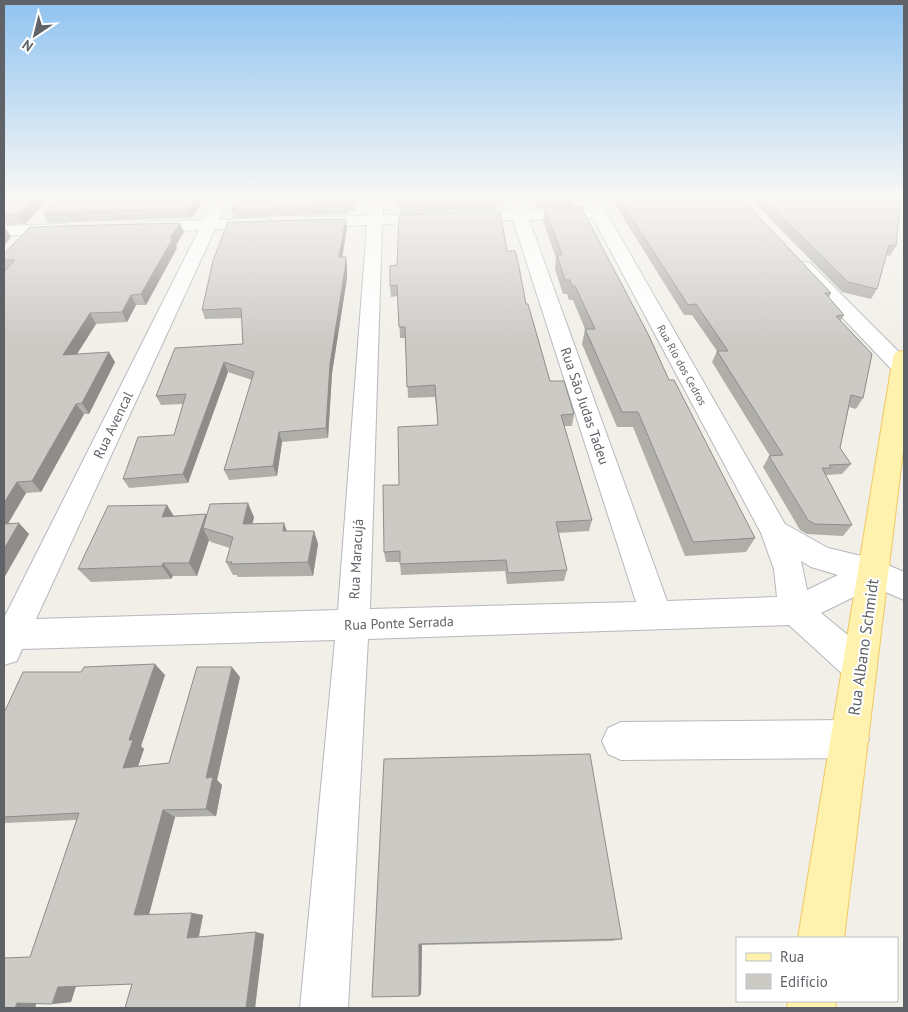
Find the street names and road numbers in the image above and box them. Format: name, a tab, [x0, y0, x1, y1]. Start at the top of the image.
street label: Rua Rio dos Cedros	[654, 322, 710, 408]
street label: Rua São Judas Tadeu	[557, 345, 613, 467]
street label: Rua Avencal	[89, 389, 137, 461]
street label: Rua Maracujá	[345, 518, 367, 600]
street label: Rua Albano Schmidt	[844, 577, 883, 717]
street label: Rua Ponte Serrada	[344, 612, 454, 634]

